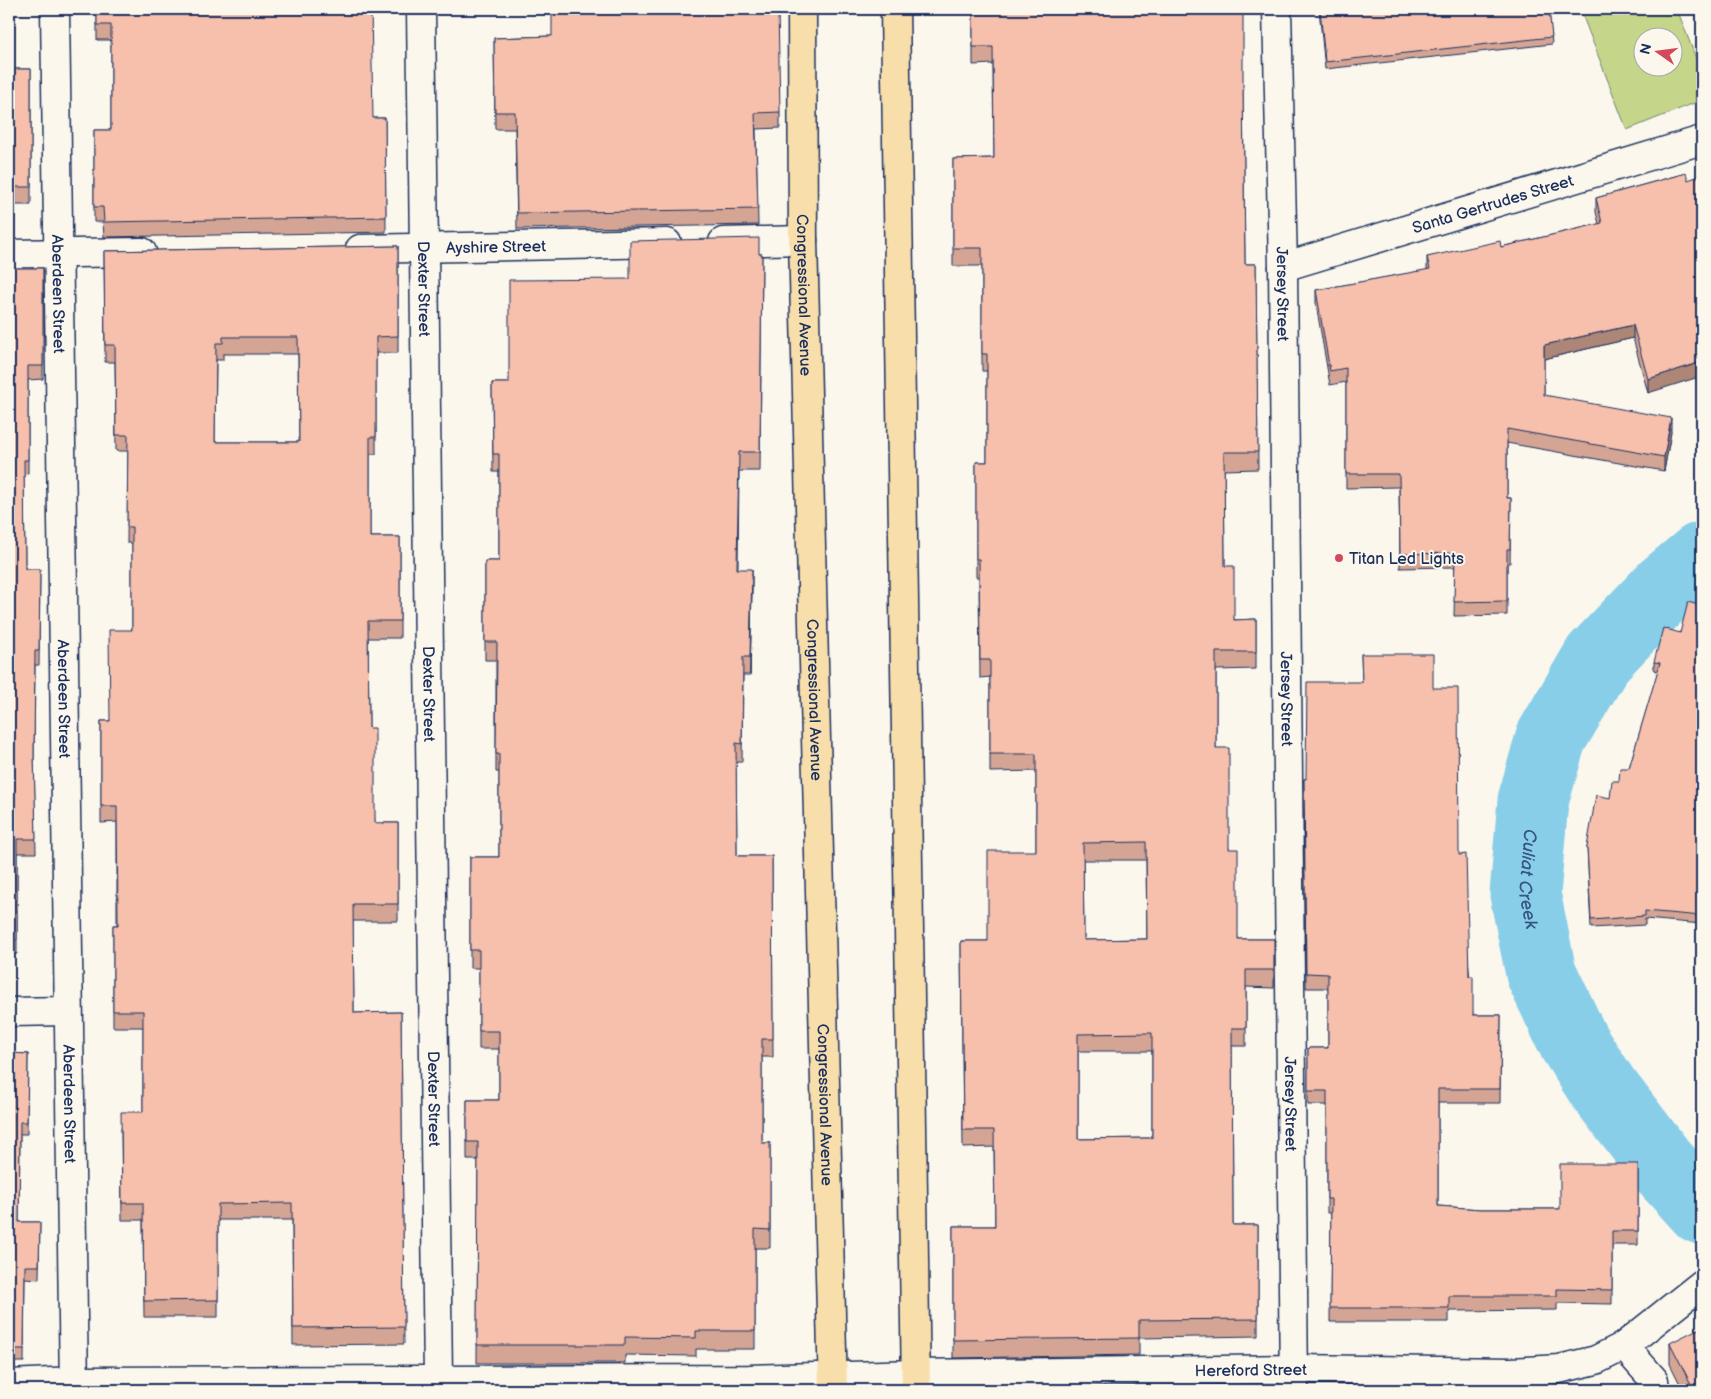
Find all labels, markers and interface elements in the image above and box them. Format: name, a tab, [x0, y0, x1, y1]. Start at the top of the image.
north arrow	[1634, 28, 1684, 78]
text: N	[1636, 42, 1655, 56]
street label: Santa Gertrudes Street	[1410, 172, 1576, 238]
street label: Congressional Avenue	[792, 214, 815, 377]
street label: Aberdeen Street	[47, 234, 68, 354]
street label: Ayshire Street	[446, 237, 546, 258]
street label: Dexter Street	[413, 241, 433, 337]
street label: Jersey Street	[1272, 246, 1292, 342]
place label: Titan Led Lights	[1349, 550, 1464, 569]
marker: Titan Led Lights	[1333, 552, 1345, 564]
street label: Congressional Avenue	[802, 619, 825, 782]
street label: Aberdeen Street	[53, 639, 73, 759]
street label: Dexter Street	[418, 646, 438, 742]
street label: Jersey Street	[1276, 651, 1296, 746]
water label: Culiat Creek	[1514, 828, 1542, 932]
street label: Congressional Avenue	[812, 1023, 836, 1187]
street label: Aberdeen Street	[58, 1044, 79, 1164]
street label: Dexter Street	[423, 1051, 443, 1147]
street label: Jersey Street	[1280, 1056, 1300, 1151]
street label: Hereford Street	[1195, 1361, 1307, 1381]

